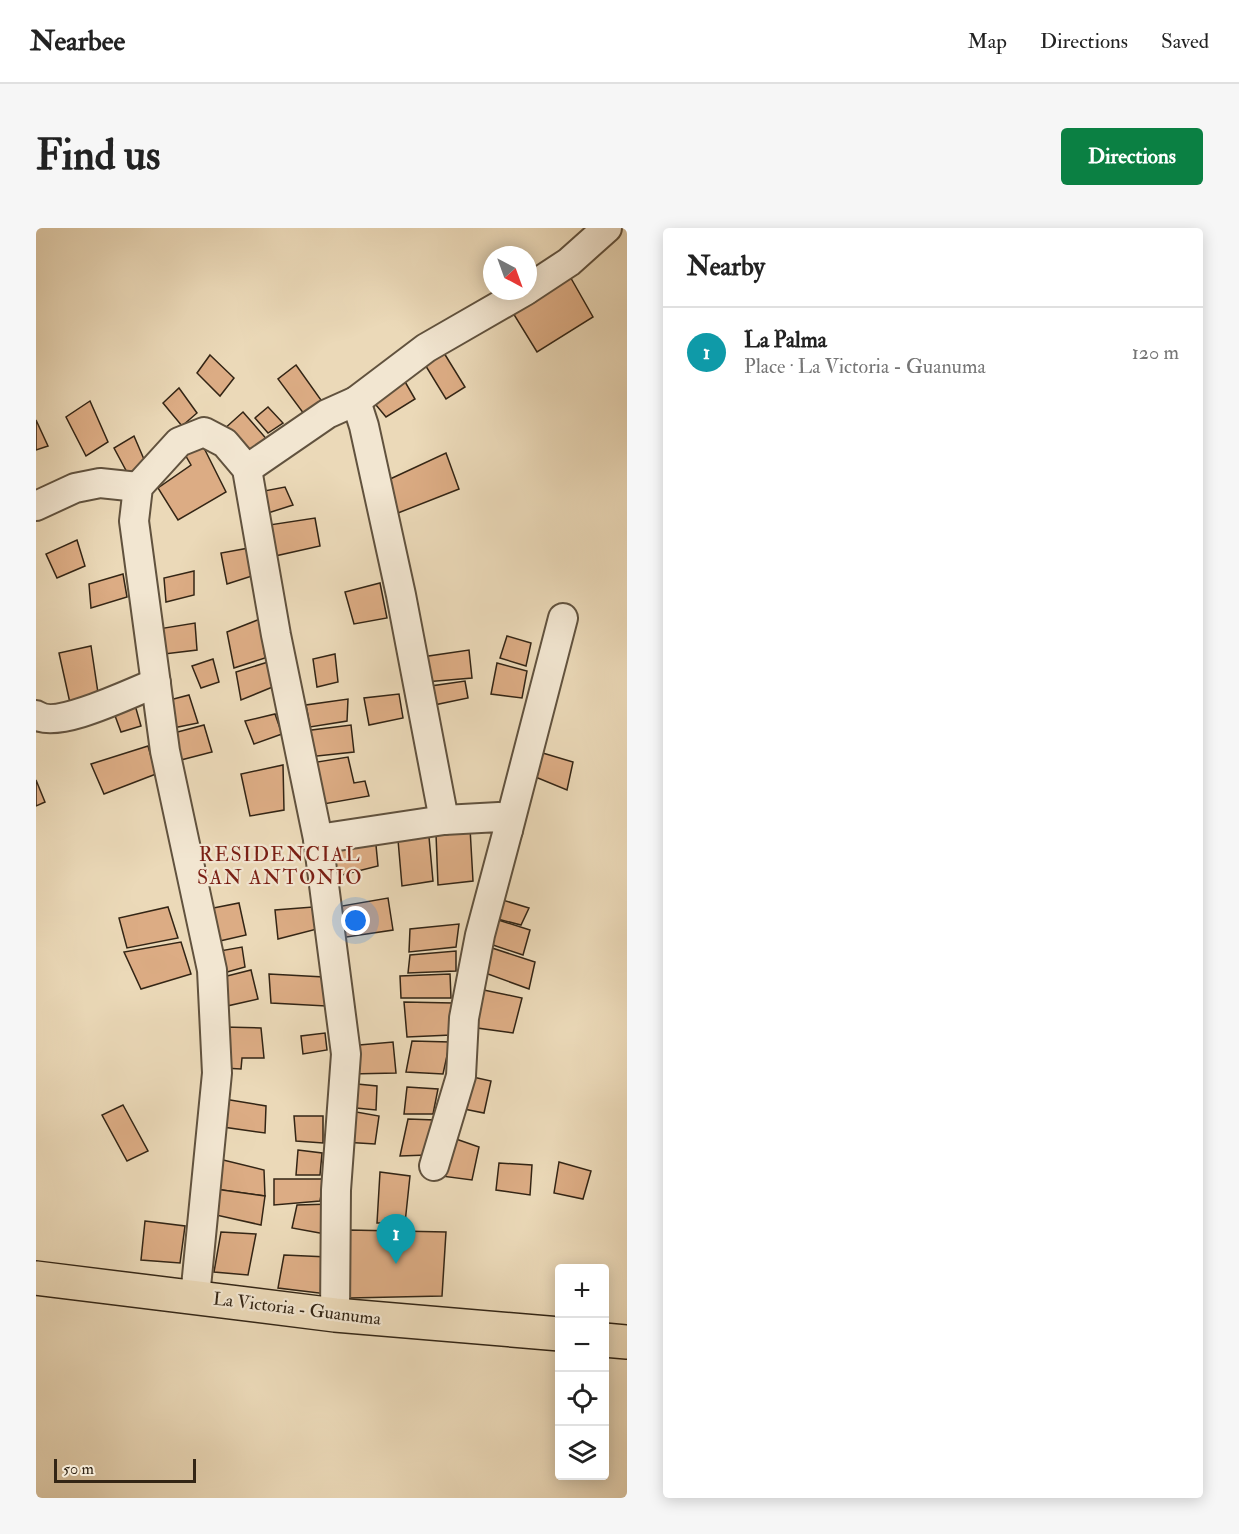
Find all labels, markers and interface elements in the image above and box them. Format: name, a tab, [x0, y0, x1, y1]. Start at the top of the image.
text: Nearbee	[30, 24, 125, 59]
text: Map	[967, 28, 1007, 55]
text: Directions	[1040, 28, 1128, 55]
text: Saved	[1161, 28, 1209, 55]
button: Directions	[1061, 128, 1203, 185]
text: Find us	[36, 130, 160, 182]
north arrow	[483, 246, 537, 300]
text: Nearby	[687, 251, 765, 283]
text: La Palma	[744, 326, 827, 354]
text: 1	[703, 340, 710, 365]
text: 120 m	[1132, 340, 1179, 365]
text: Place · La Victoria - Guanuma	[744, 354, 986, 379]
district label: RESIDENCIAL SAN ANTONIO	[197, 842, 363, 890]
your location	[341, 906, 370, 935]
pin: 1	[376, 1214, 416, 1264]
map controls	[555, 1264, 609, 1480]
button: +	[555, 1264, 609, 1318]
street label: La Victoria - Guanuma	[212, 1287, 383, 1331]
button: −	[555, 1318, 609, 1372]
button: locate	[555, 1372, 609, 1426]
button: layers	[555, 1426, 609, 1480]
scale bar	[54, 1456, 196, 1484]
text: 50 m	[63, 1459, 94, 1479]

